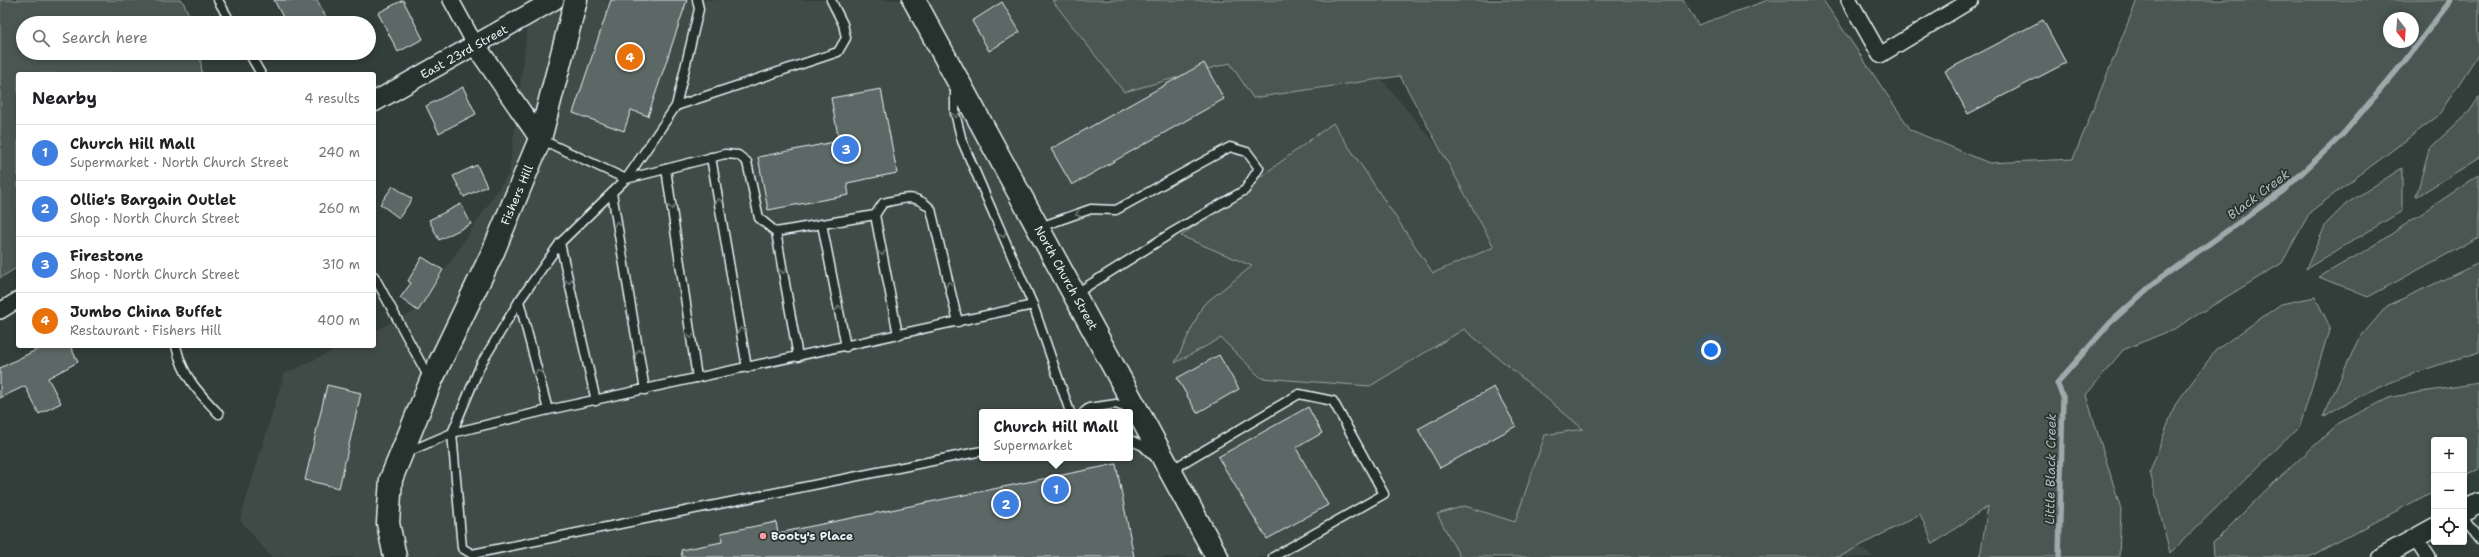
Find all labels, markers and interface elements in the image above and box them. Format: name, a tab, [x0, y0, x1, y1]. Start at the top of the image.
north arrow	[2383, 12, 2419, 48]
search box	[16, 16, 376, 60]
street label: East 23rd Street	[417, 21, 511, 83]
icon: search	[30, 27, 52, 49]
text: Search here	[62, 28, 148, 48]
pin: 4	[617, 42, 643, 72]
text: Nearby	[32, 87, 97, 109]
text: 4 results	[304, 90, 360, 107]
one-way arrow	[952, 111, 960, 118]
text: Church Hill Mall	[70, 134, 195, 154]
pin: 3	[833, 134, 859, 164]
text: 1	[42, 144, 48, 161]
text: 240 m	[318, 144, 360, 161]
text: Supermarket · North Church Street	[70, 154, 289, 171]
street label: Fishers Hill	[497, 162, 537, 227]
water label: Black Creek	[2224, 165, 2293, 223]
text: Ollie's Bargain Outlet	[70, 190, 236, 210]
one-way arrow	[715, 198, 724, 205]
text: 2	[40, 200, 50, 217]
text: 260 m	[318, 200, 360, 217]
one-way arrow	[667, 204, 676, 210]
one-way arrow	[1074, 209, 1081, 217]
text: Shop · North Church Street	[70, 210, 240, 227]
one-way arrow	[613, 221, 622, 227]
street label: North Church Street	[1031, 223, 1101, 333]
one-way arrow	[998, 231, 1006, 239]
text: Firestone	[70, 246, 143, 266]
one-way arrow	[877, 250, 886, 256]
text: 3	[40, 256, 50, 273]
text: 310 m	[322, 256, 360, 273]
text: Shop · North Church Street	[70, 266, 240, 283]
one-way arrow	[778, 268, 786, 274]
one-way arrow	[564, 278, 572, 285]
one-way arrow	[945, 281, 954, 288]
text: Jumbo China Buffet	[70, 302, 222, 322]
one-way arrow	[835, 305, 843, 311]
text: 4	[40, 312, 50, 329]
text: 400 m	[317, 312, 360, 329]
text: Restaurant · Fishers Hill	[70, 322, 221, 339]
one-way arrow	[737, 327, 746, 333]
one-way arrow	[686, 333, 695, 339]
your location	[1701, 340, 1721, 360]
one-way arrow	[635, 349, 644, 355]
one-way arrow	[534, 369, 542, 376]
popup	[979, 409, 1133, 461]
water label: Little Black Creek	[2041, 413, 2060, 525]
text: Church Hill Mall	[993, 417, 1119, 437]
text: Supermarket	[993, 437, 1073, 454]
map controls	[2431, 437, 2467, 545]
button: +	[2431, 437, 2467, 473]
button: −	[2431, 473, 2467, 509]
pin: 1	[1043, 474, 1069, 504]
pin: 2	[993, 489, 1019, 519]
button: locate	[2431, 509, 2467, 545]
place label: Booty's Place	[771, 528, 853, 544]
marker: Booty's Place	[758, 531, 768, 541]

